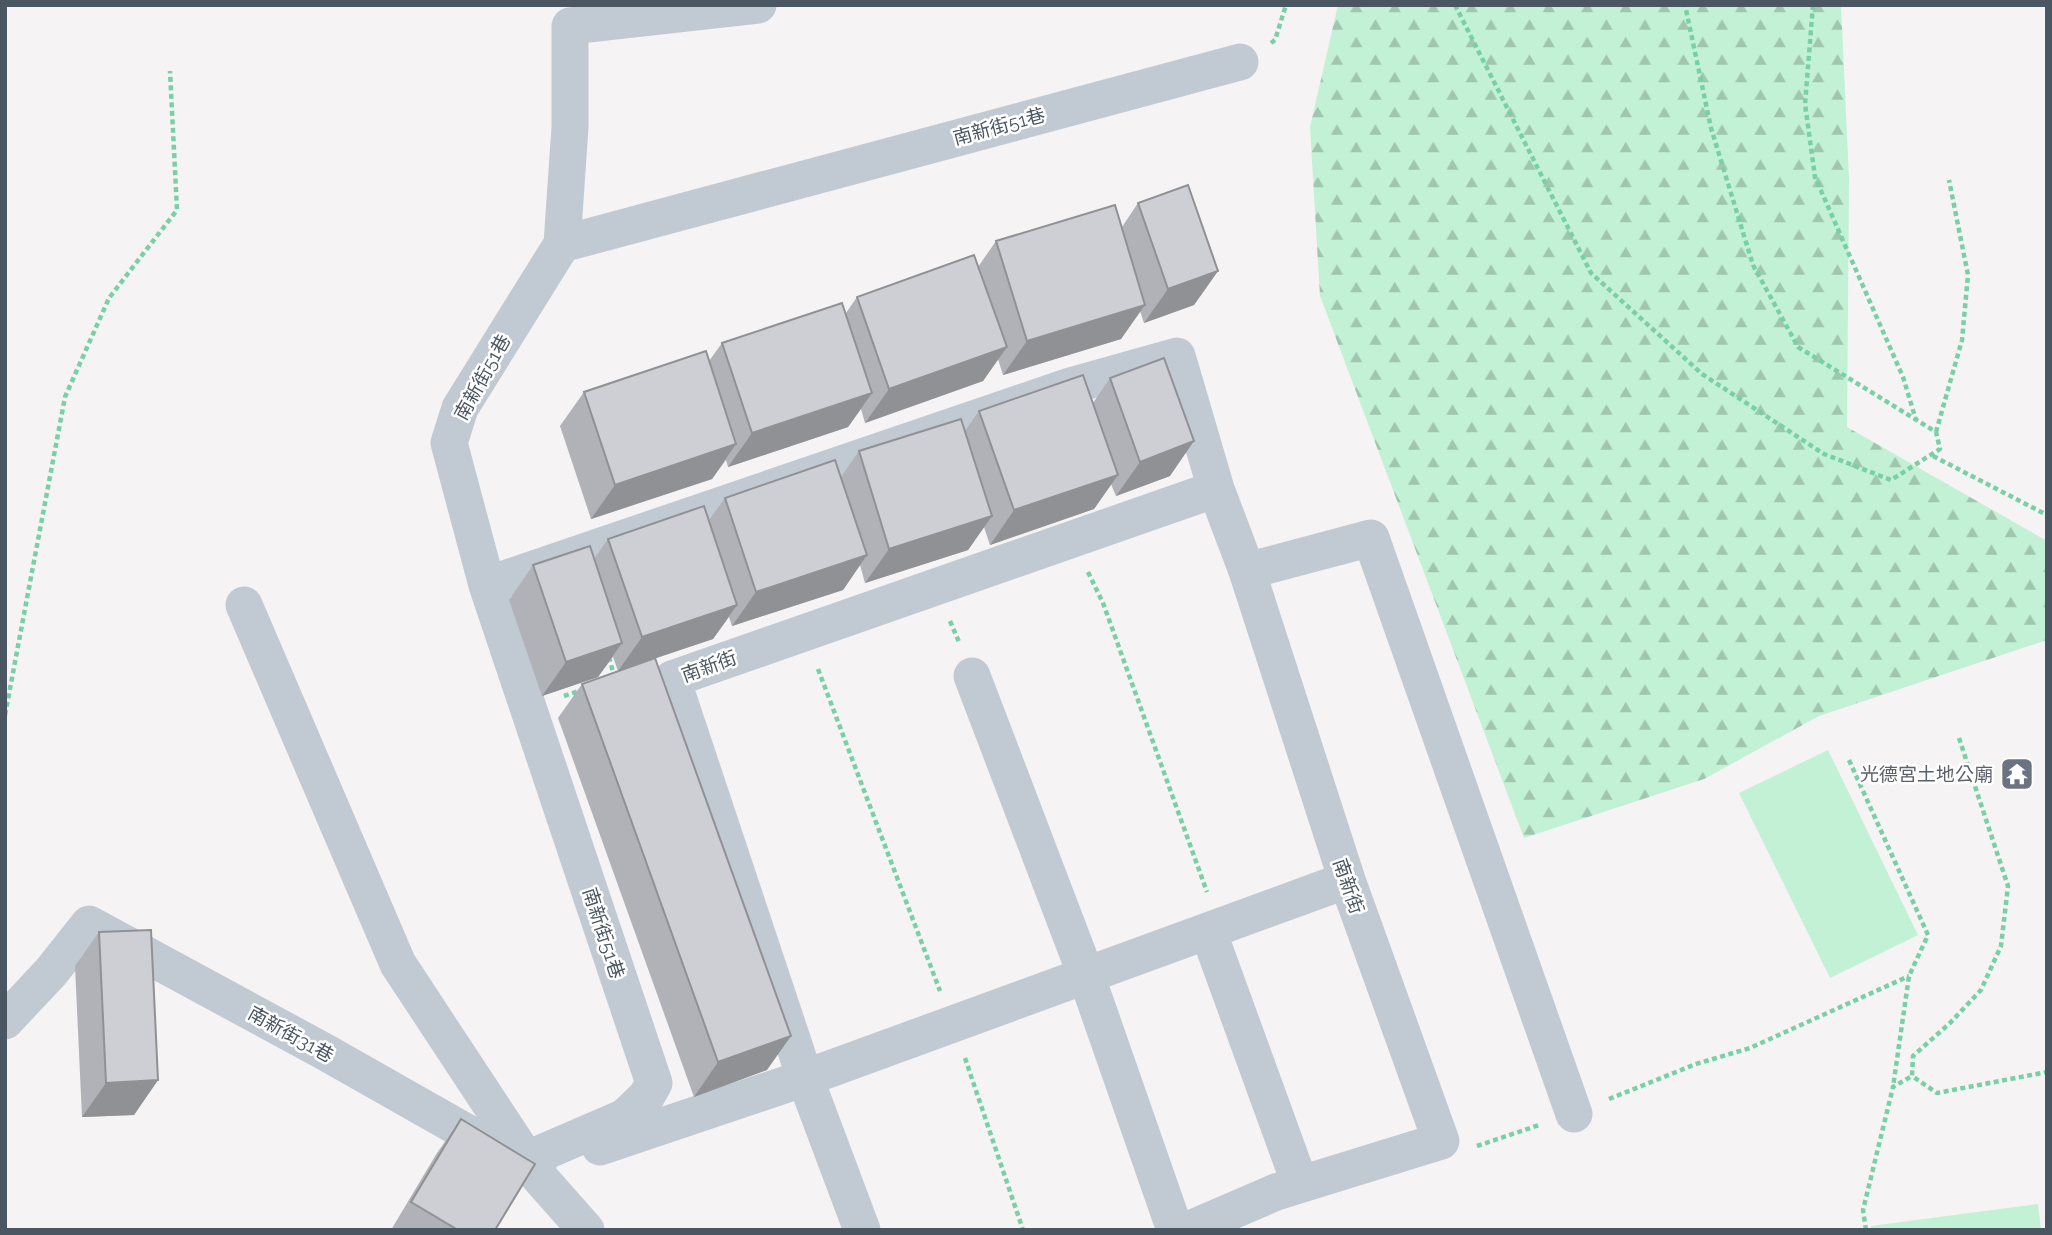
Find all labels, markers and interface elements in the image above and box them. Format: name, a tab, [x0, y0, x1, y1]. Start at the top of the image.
street label: 南新街51巷	[951, 103, 1047, 149]
street label: 南新街51巷	[449, 330, 515, 424]
street label: 南新街	[678, 646, 740, 686]
temple icon: 光德宮土地公廟	[1998, 755, 2036, 793]
place label: 光德宮土地公廟	[1860, 763, 1993, 785]
street label: 南新街	[1329, 855, 1369, 917]
street label: 南新街51巷	[579, 885, 629, 981]
street label: 南新街31巷	[244, 1002, 338, 1066]

